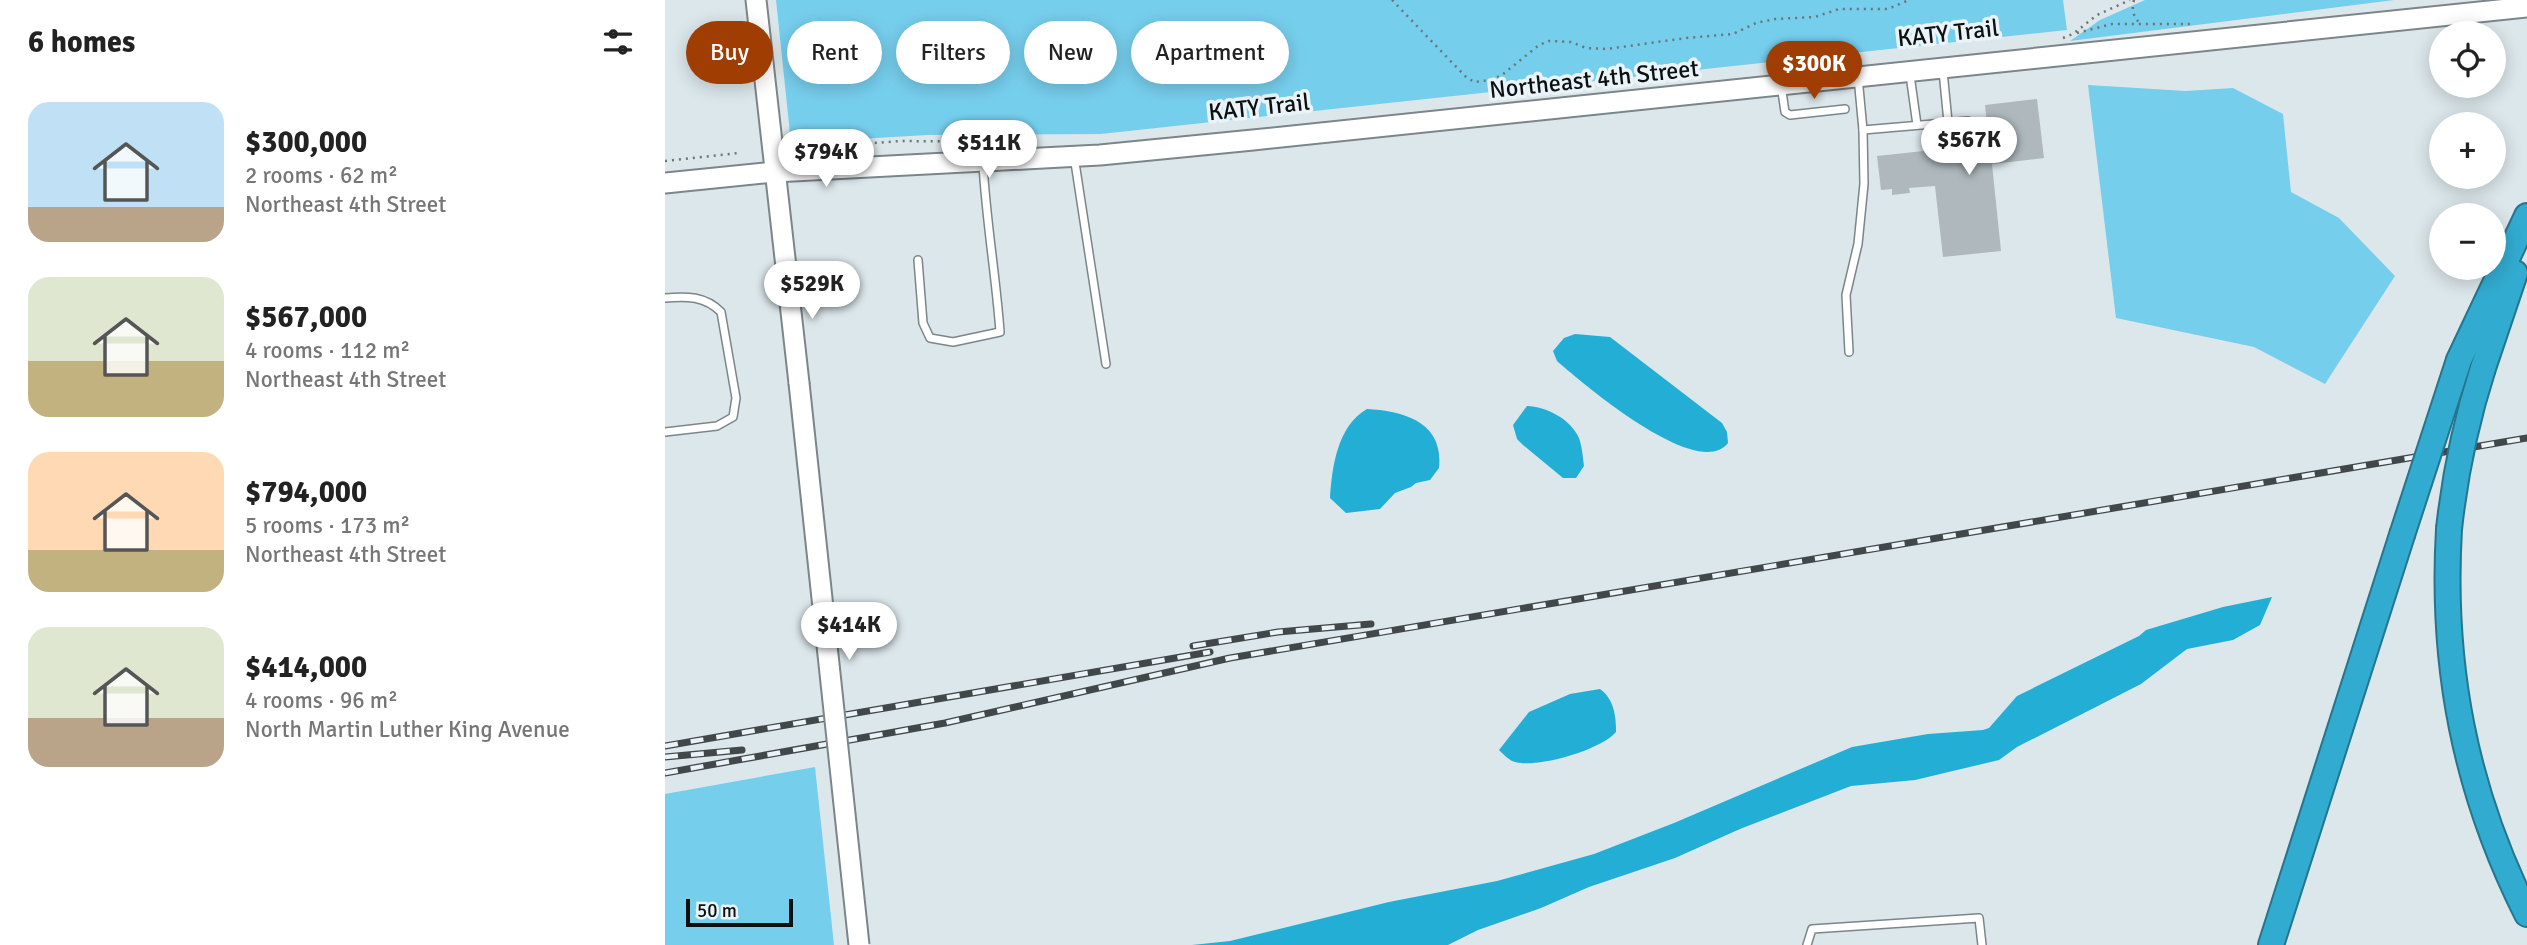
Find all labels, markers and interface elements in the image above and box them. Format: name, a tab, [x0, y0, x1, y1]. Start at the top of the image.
street label: KATY Trail	[1896, 13, 2000, 53]
chip: Buy	[686, 21, 773, 84]
chip: Rent	[787, 21, 882, 84]
chip: Filters	[896, 21, 1010, 84]
chip: New	[1024, 21, 1117, 84]
chip: Apartment	[1131, 21, 1289, 84]
map controls	[2429, 21, 2506, 280]
button: locate	[2429, 21, 2506, 98]
icon: filters	[599, 23, 637, 61]
text: 6 homes	[28, 24, 135, 61]
pin: $300K	[1765, 42, 1863, 101]
text: $300K	[1782, 49, 1846, 78]
street label: Northeast 4th Street	[1488, 53, 1700, 105]
street label: KATY Trail	[1207, 87, 1311, 127]
button: +	[2429, 112, 2506, 189]
pin: $567K	[1920, 118, 2018, 177]
pin: $511K	[940, 120, 1038, 180]
text: $300,000	[245, 124, 367, 161]
text: $567K	[1937, 125, 2001, 154]
text: $511K	[957, 128, 1021, 157]
icon: home	[84, 130, 168, 214]
pin: $794K	[777, 130, 875, 189]
text: $794K	[794, 137, 858, 166]
text: 2 rooms · 62 m²	[245, 161, 398, 190]
text: Northeast 4th Street	[245, 190, 446, 219]
button: −	[2429, 203, 2506, 280]
pin: $529K	[763, 262, 861, 321]
text: $529K	[780, 269, 844, 298]
text: $567,000	[245, 299, 367, 336]
icon: home	[84, 305, 168, 389]
text: 4 rooms · 112 m²	[245, 336, 410, 365]
text: Northeast 4th Street	[245, 365, 446, 394]
text: $794,000	[245, 474, 367, 511]
icon: home	[84, 480, 168, 564]
text: 5 rooms · 173 m²	[245, 511, 410, 540]
text: Northeast 4th Street	[245, 540, 446, 569]
pin: $414K	[800, 602, 898, 662]
text: $414K	[817, 610, 881, 639]
text: $414,000	[245, 649, 367, 686]
icon: home	[84, 655, 168, 739]
text: 4 rooms · 96 m²	[245, 686, 398, 715]
text: North Martin Luther King Avenue	[245, 715, 570, 744]
scale bar	[686, 896, 793, 928]
text: 50 m	[697, 899, 737, 923]

